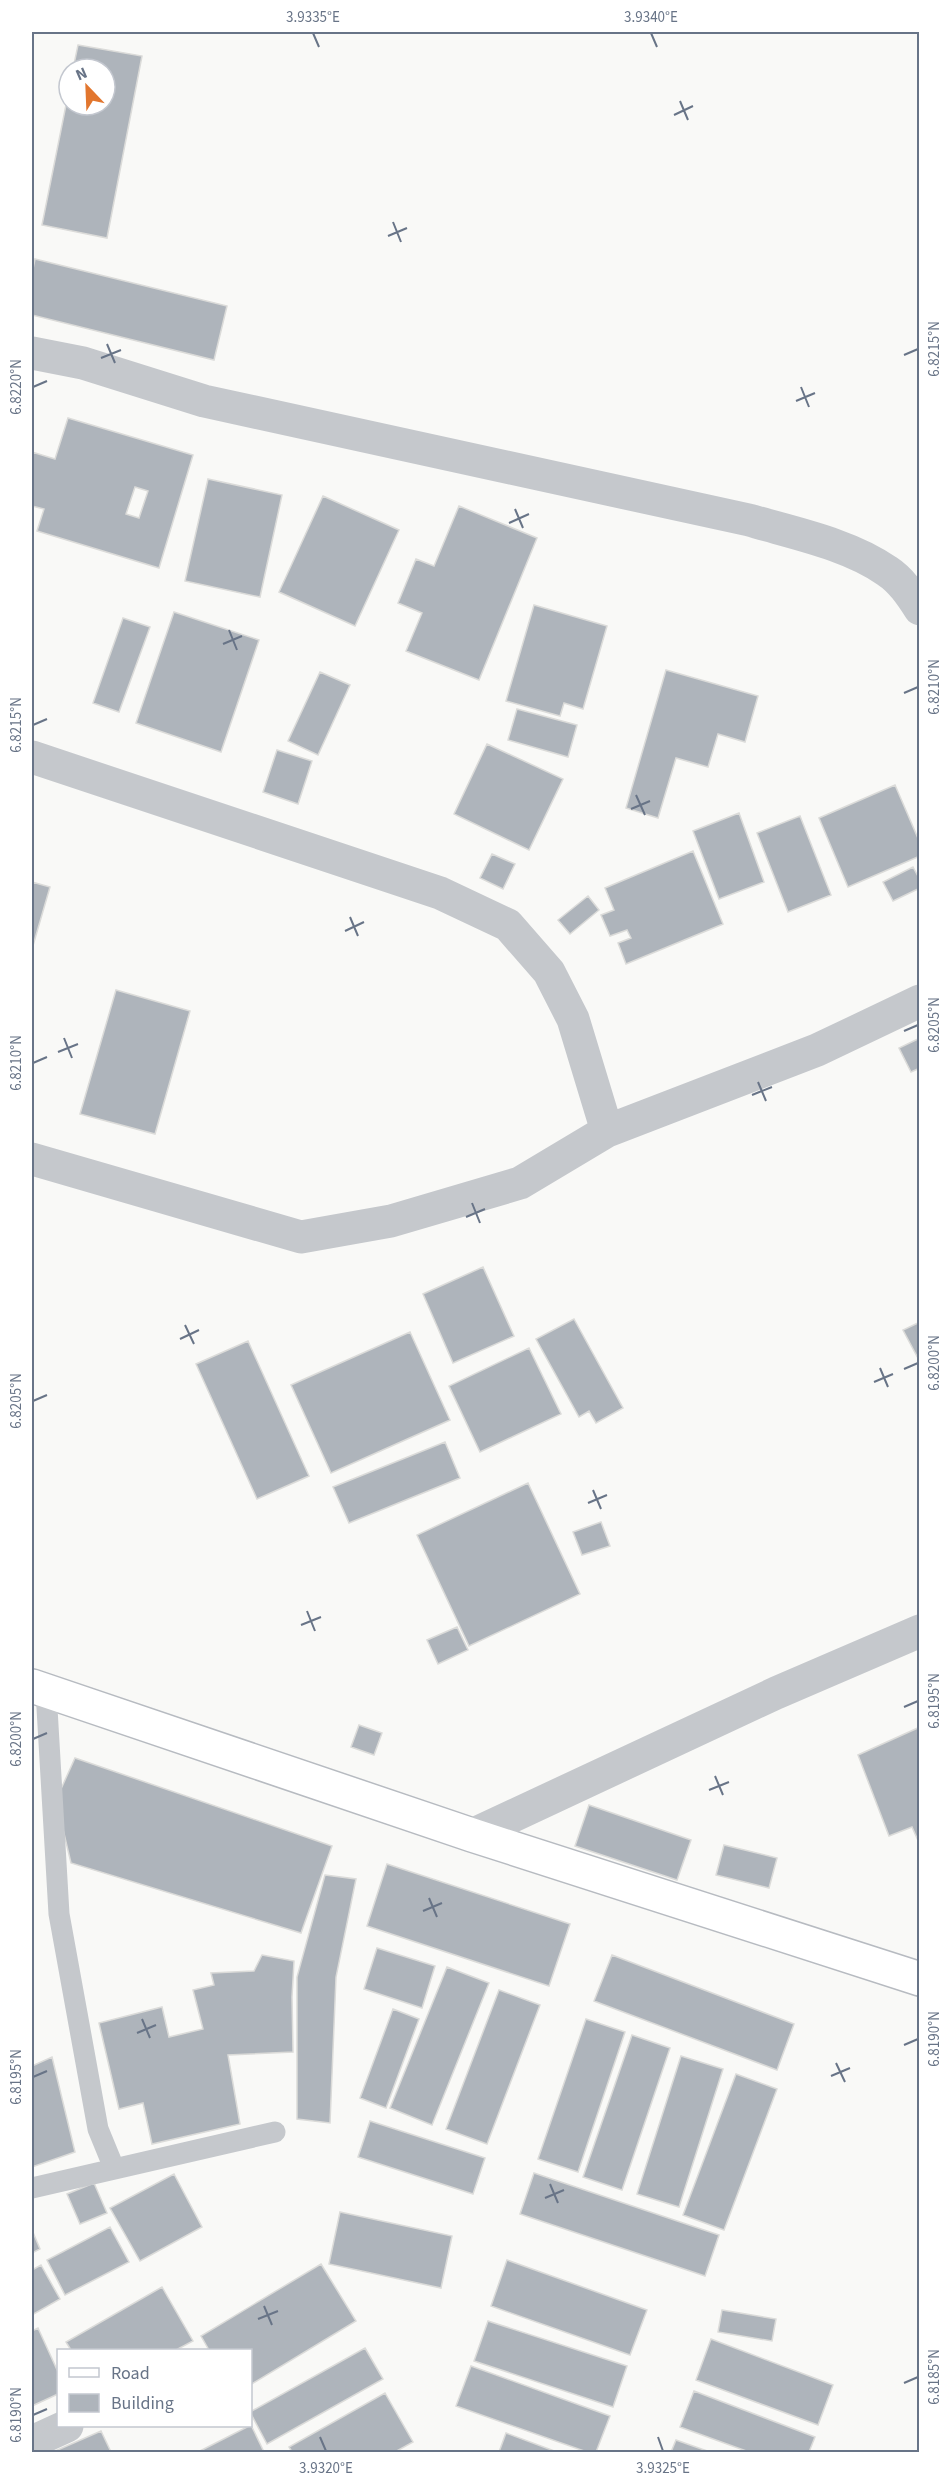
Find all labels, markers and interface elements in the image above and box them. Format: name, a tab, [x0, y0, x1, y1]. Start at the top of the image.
text: 3.9335°E	[286, 7, 340, 28]
text: 3.9340°E	[624, 7, 678, 28]
north arrow	[57, 57, 117, 117]
text: N	[72, 62, 91, 86]
text: 6.8215°N	[924, 321, 945, 377]
text: 6.8220°N	[6, 359, 27, 415]
text: 6.8210°N	[924, 659, 945, 715]
text: 6.8215°N	[6, 697, 27, 753]
text: 6.8205°N	[924, 997, 945, 1053]
text: 6.8210°N	[6, 1035, 27, 1091]
text: 6.8200°N	[924, 1335, 945, 1391]
text: 6.8205°N	[6, 1373, 27, 1429]
text: 6.8195°N	[924, 1673, 945, 1729]
text: 6.8200°N	[6, 1711, 27, 1767]
text: 6.8190°N	[924, 2011, 945, 2067]
text: 6.8195°N	[6, 2049, 27, 2105]
legend	[57, 2349, 252, 2427]
text: 6.8185°N	[924, 2349, 945, 2405]
text: Road	[111, 2361, 150, 2386]
text: 6.8190°N	[6, 2387, 27, 2443]
text: Building	[111, 2391, 174, 2416]
text: 3.9320°E	[299, 2458, 353, 2479]
text: 3.9325°E	[636, 2458, 690, 2479]

